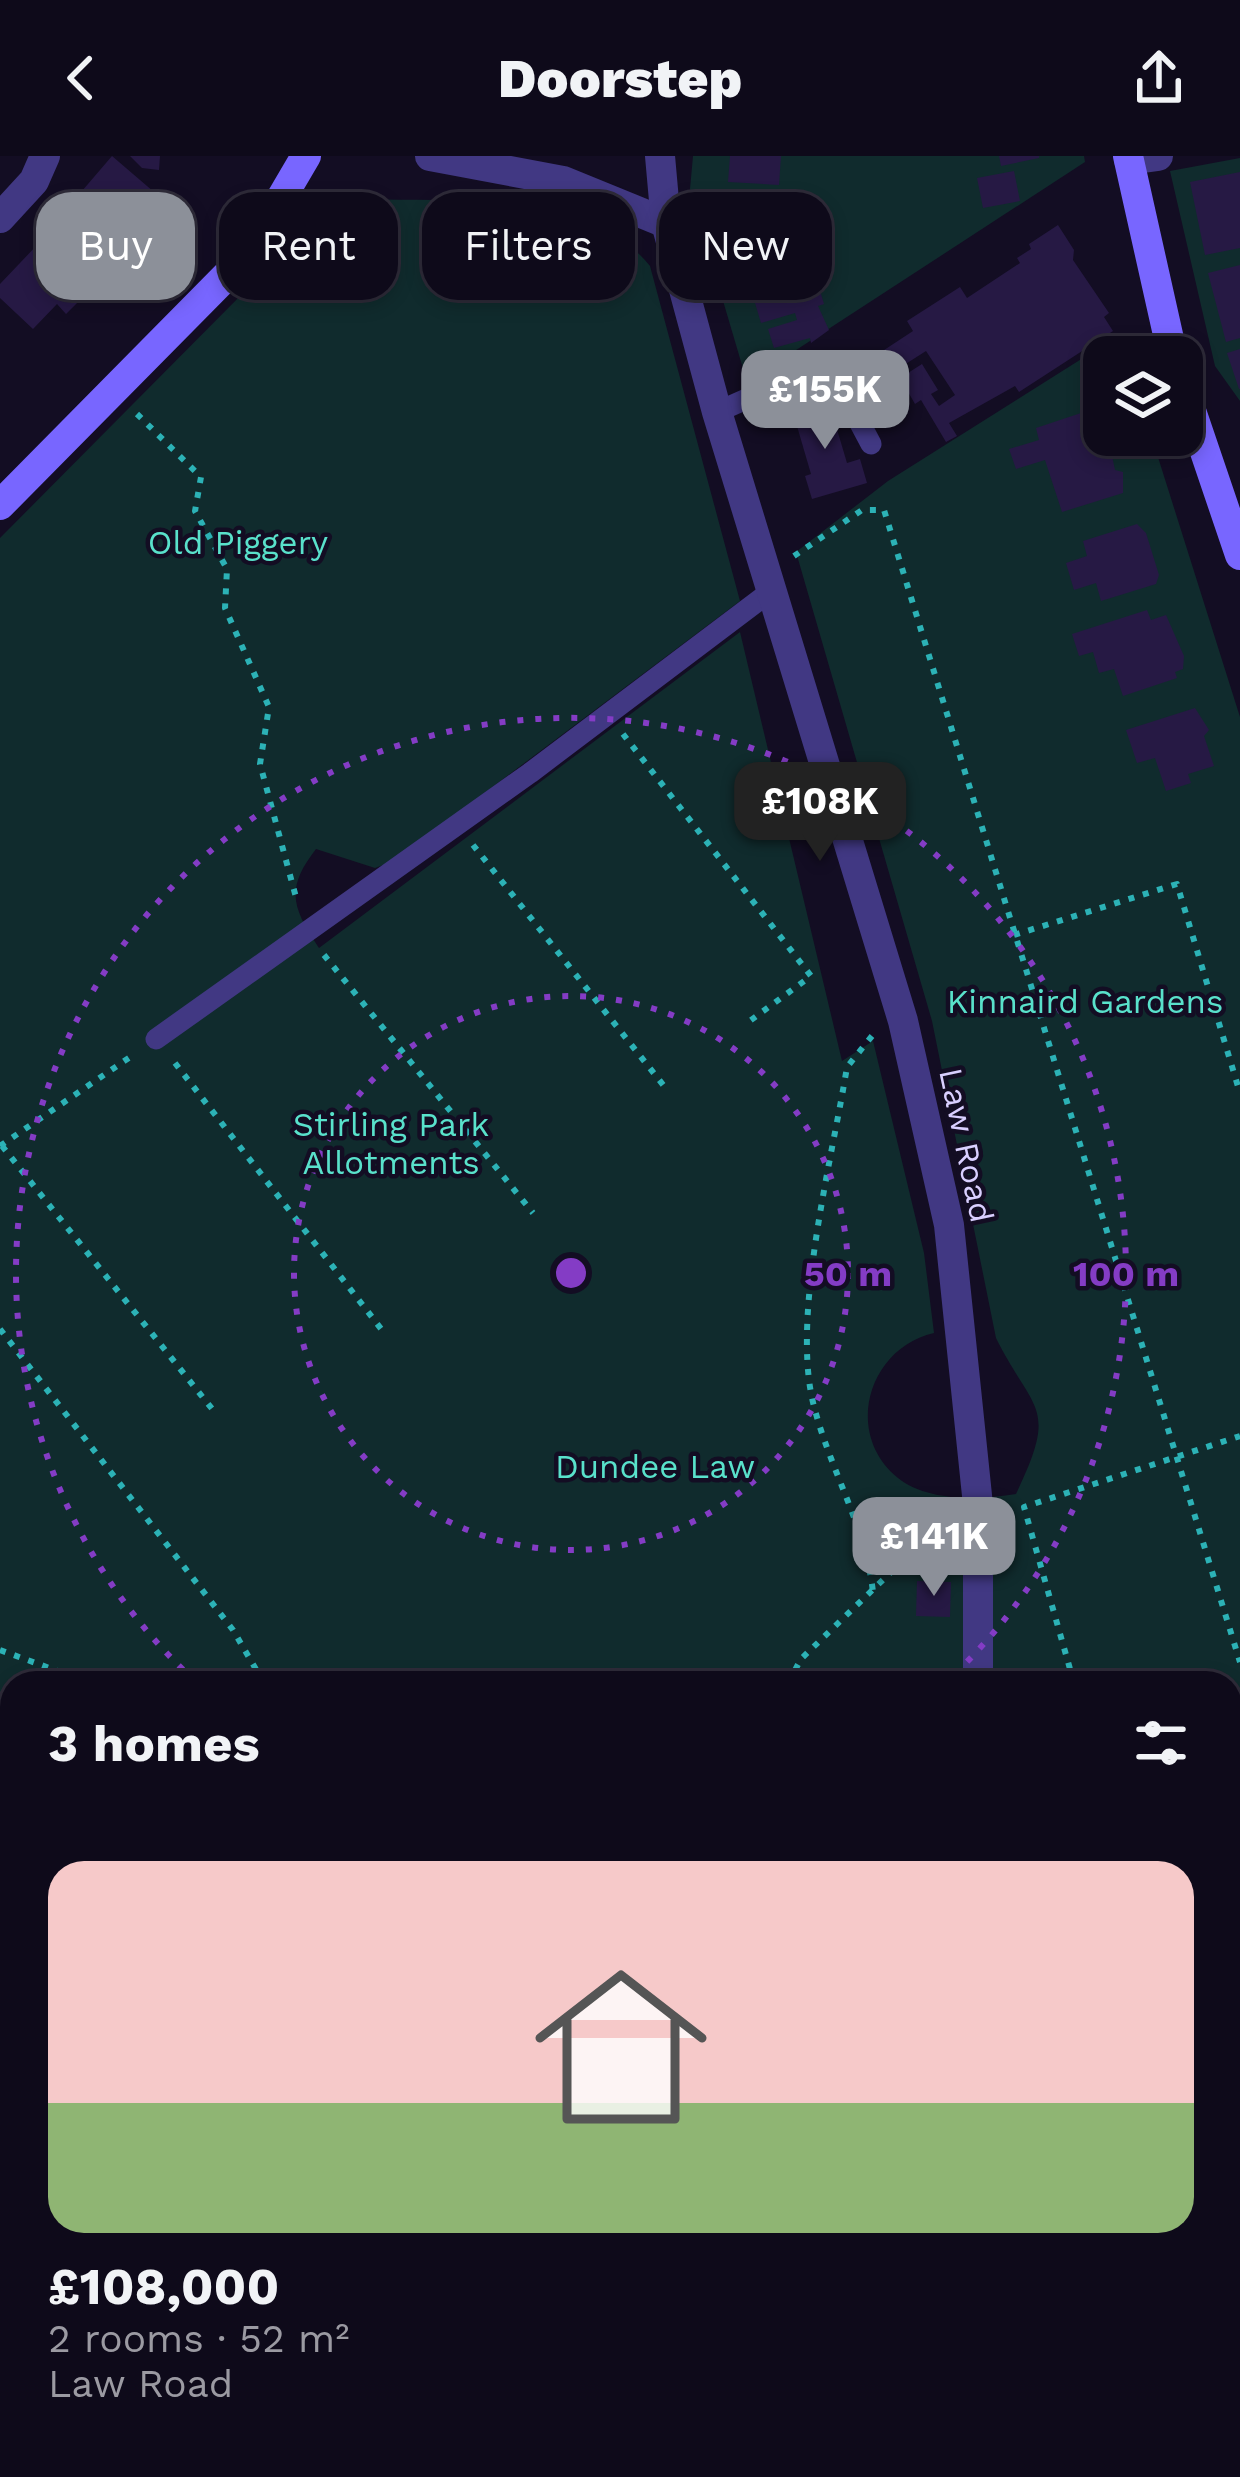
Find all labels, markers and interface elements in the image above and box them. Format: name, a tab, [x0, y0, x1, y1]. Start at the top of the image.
icon: back	[48, 45, 114, 111]
icon: share	[1126, 45, 1192, 111]
text: Doorstep	[498, 47, 742, 110]
chip: Buy	[36, 192, 195, 300]
chip: Rent	[219, 192, 398, 300]
chip: Filters	[422, 192, 635, 300]
chip: New	[659, 192, 832, 300]
map controls	[1083, 336, 1203, 456]
button: layers	[1083, 336, 1203, 456]
pin: £155K	[741, 350, 909, 452]
text: £155K	[768, 366, 882, 411]
park label: Old Piggery	[148, 523, 328, 562]
pin: £108K	[736, 762, 904, 864]
text: £108K	[761, 778, 879, 823]
park label: Kinnaird Gardens	[947, 982, 1223, 1021]
street label: Law Road	[931, 1064, 1002, 1226]
park label: Stirling Park Allotments	[293, 1105, 489, 1182]
centre of rings	[550, 1252, 592, 1294]
text: 50 m	[804, 1253, 892, 1295]
text: 100 m	[1073, 1253, 1179, 1295]
park label: Dundee Law	[555, 1447, 755, 1486]
pin: £141K	[850, 1497, 1018, 1599]
text: £141K	[879, 1513, 989, 1558]
icon: filters	[1128, 1710, 1194, 1776]
text: 3 homes	[48, 1714, 260, 1773]
icon: home	[513, 1939, 729, 2155]
text: £108,000	[48, 2257, 279, 2316]
text: 2 rooms · 52 m²	[48, 2316, 349, 2361]
text: Law Road	[48, 2361, 233, 2406]

